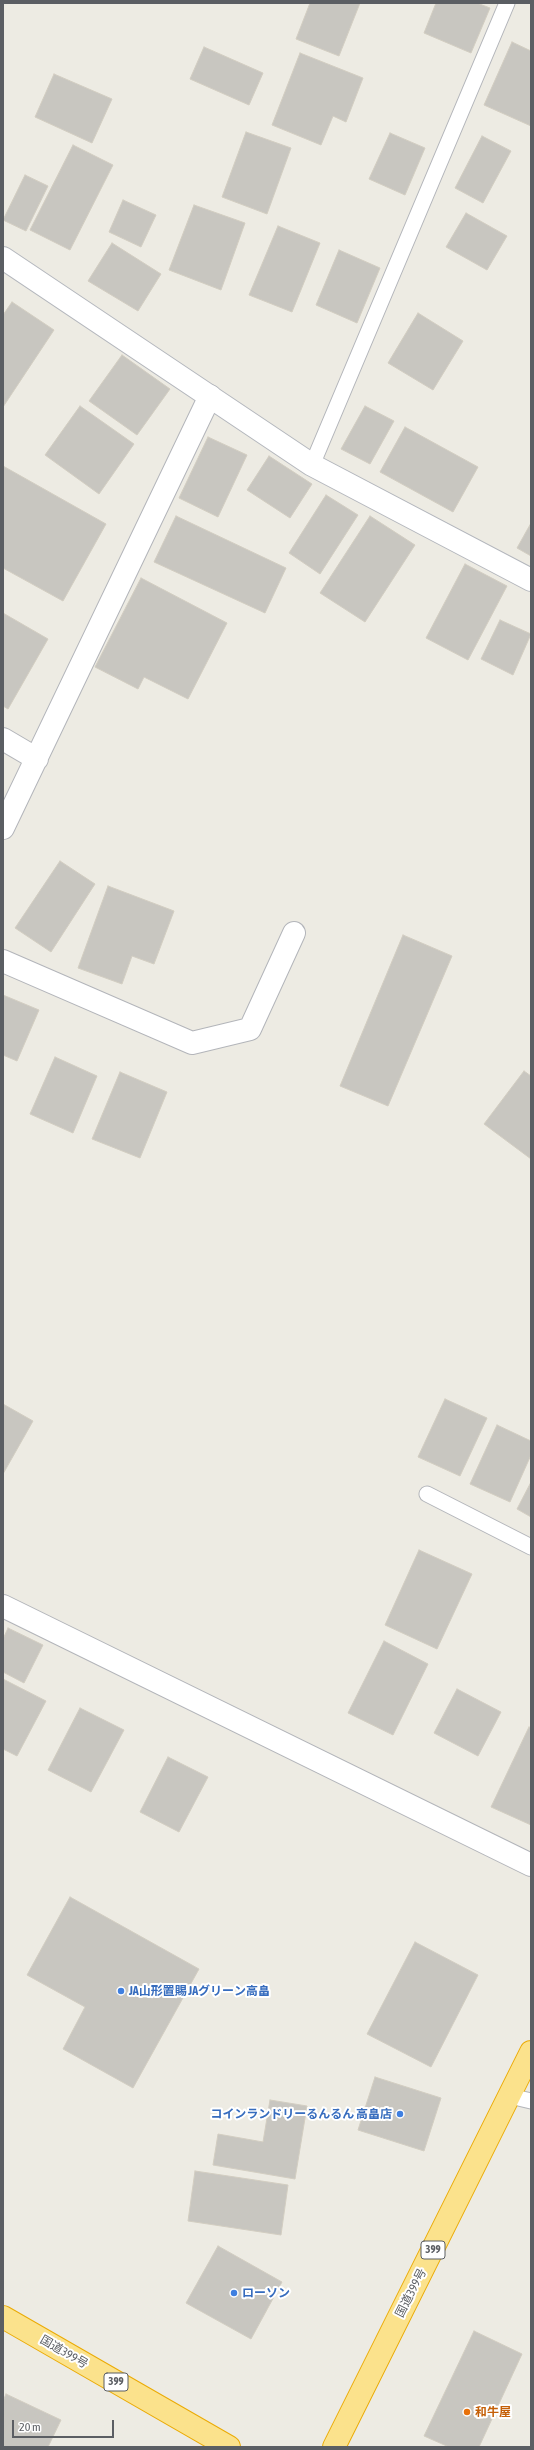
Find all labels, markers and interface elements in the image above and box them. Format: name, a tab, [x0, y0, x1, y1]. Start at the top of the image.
place label: JA山形置賜 JAグリーン高畠	[129, 1984, 270, 1998]
marker: JA山形置賜 JAグリーン高畠	[116, 1986, 126, 1996]
place label: コインランドリーるんるん 高畠店	[210, 2107, 392, 2121]
marker: コインランドリーるんるん 高畠店	[395, 2109, 405, 2119]
road number: 399	[421, 2241, 445, 2259]
street label: 国道399号	[393, 2266, 429, 2320]
place label: ローソン	[242, 2286, 290, 2300]
marker: ローソン	[229, 2288, 239, 2298]
street label: 国道399号	[37, 2333, 91, 2371]
road number: 399	[104, 2373, 128, 2391]
place label: 和牛屋	[475, 2405, 511, 2419]
marker: 和牛屋	[462, 2407, 472, 2417]
scale bar	[14, 2412, 116, 2438]
text: 20 m	[19, 2420, 41, 2434]

